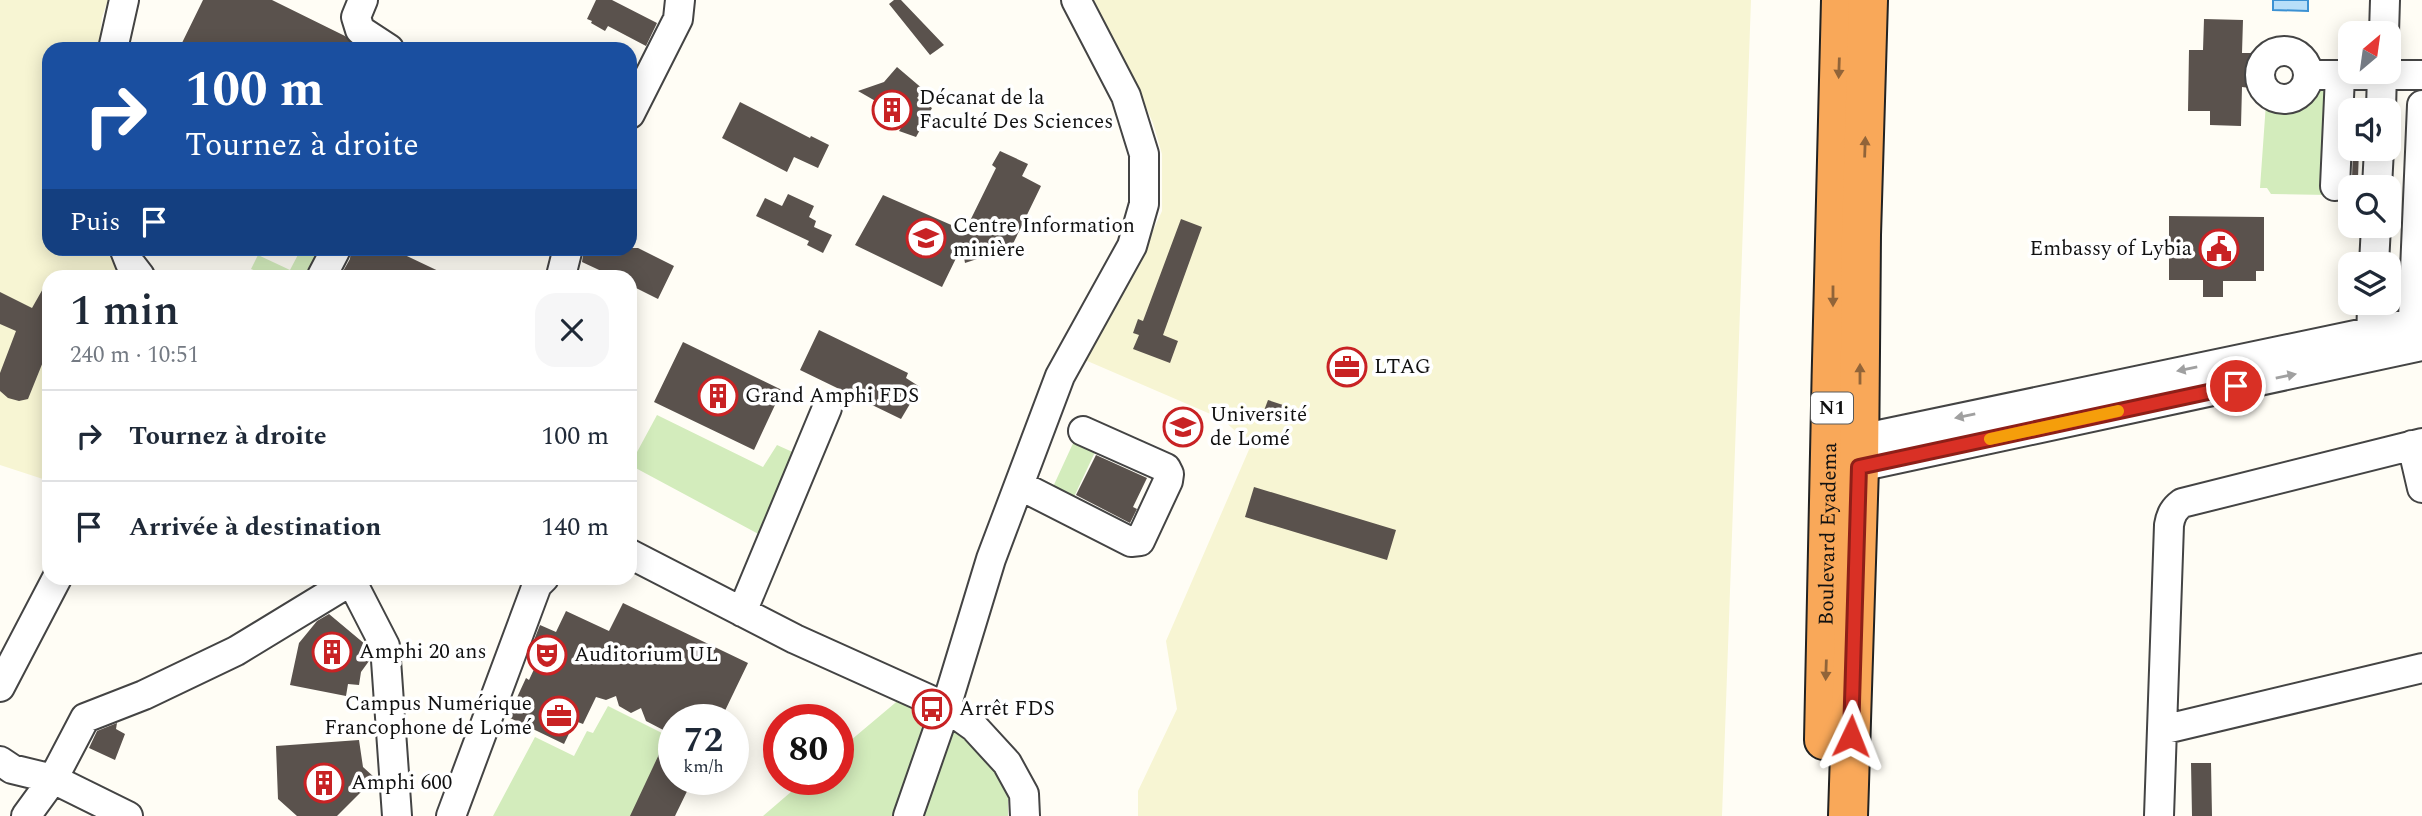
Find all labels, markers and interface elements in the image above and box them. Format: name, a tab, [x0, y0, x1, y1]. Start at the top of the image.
north arrow	[2338, 21, 2401, 84]
map controls	[2338, 21, 2401, 315]
text: 100 m	[185, 53, 324, 128]
one-way arrow	[1833, 57, 1844, 79]
icon: right	[70, 70, 161, 161]
place label: Décanat de la Faculté Des Sciences	[919, 82, 1113, 138]
building icon: Décanat de la Faculté Des Sciences	[871, 89, 913, 131]
button: sound	[2338, 98, 2401, 161]
text: Tournez à droite	[185, 121, 419, 170]
one-way arrow	[1859, 135, 1870, 157]
button: search	[2338, 175, 2401, 238]
text: Puis	[70, 202, 121, 242]
icon: arrive	[135, 203, 173, 241]
place label: Centre Information minière	[953, 210, 1135, 266]
school or university icon: Centre Information minière	[905, 217, 947, 259]
public building icon: Embassy of Lybia	[2198, 228, 2240, 270]
place label: Embassy of Lybia	[2030, 233, 2193, 265]
button: layers	[2338, 252, 2401, 315]
text: 1 min	[70, 280, 179, 343]
one-way arrow	[1827, 285, 1839, 307]
button: close	[535, 293, 609, 367]
text: 240 m · 10:51	[70, 338, 199, 373]
office icon: LTAG	[1326, 346, 1368, 388]
place label: LTAG	[1374, 351, 1431, 383]
pin	[2206, 356, 2266, 416]
one-way arrow	[1854, 363, 1866, 385]
one-way arrow	[2176, 364, 2198, 375]
icon: arrive	[2217, 367, 2255, 405]
one-way arrow	[2275, 370, 2297, 381]
building icon: Grand Amphi FDS	[697, 375, 739, 417]
place label: Grand Amphi FDS	[745, 380, 919, 412]
road number: N1	[1811, 392, 1853, 424]
place label: Université de Lomé	[1210, 399, 1307, 455]
school or university icon: Université de Lomé	[1162, 406, 1204, 448]
one-way arrow	[1954, 411, 1976, 422]
text: Tournez à droite	[129, 416, 327, 456]
text: 100 m	[541, 416, 609, 456]
icon: right	[70, 417, 108, 455]
street label: Boulevard Eyadema	[1811, 441, 1846, 626]
text: Arrivée à destination	[129, 507, 381, 547]
text: 140 m	[541, 507, 609, 547]
icon: arrive	[70, 508, 108, 546]
building icon: Amphi 20 ans	[311, 631, 353, 673]
theatre icon: Auditorium UL	[526, 634, 568, 676]
place label: Amphi 20 ans	[359, 636, 486, 668]
place label: Auditorium UL	[574, 639, 718, 671]
one-way arrow	[1820, 659, 1831, 681]
place label: Campus Numérique Francophone de Lomé	[324, 688, 532, 744]
bus stop icon: Arrêt FDS	[911, 688, 953, 730]
place label: Arrêt FDS	[959, 693, 1055, 725]
office icon: Campus Numérique Francophone de Lomé	[538, 695, 580, 737]
position arrow	[1814, 699, 1888, 773]
speed limit sign: 80	[763, 704, 854, 795]
text: 72	[684, 714, 723, 767]
text: km/h	[683, 753, 724, 780]
building icon: Amphi 600	[303, 762, 345, 804]
place label: Amphi 600	[351, 767, 452, 799]

